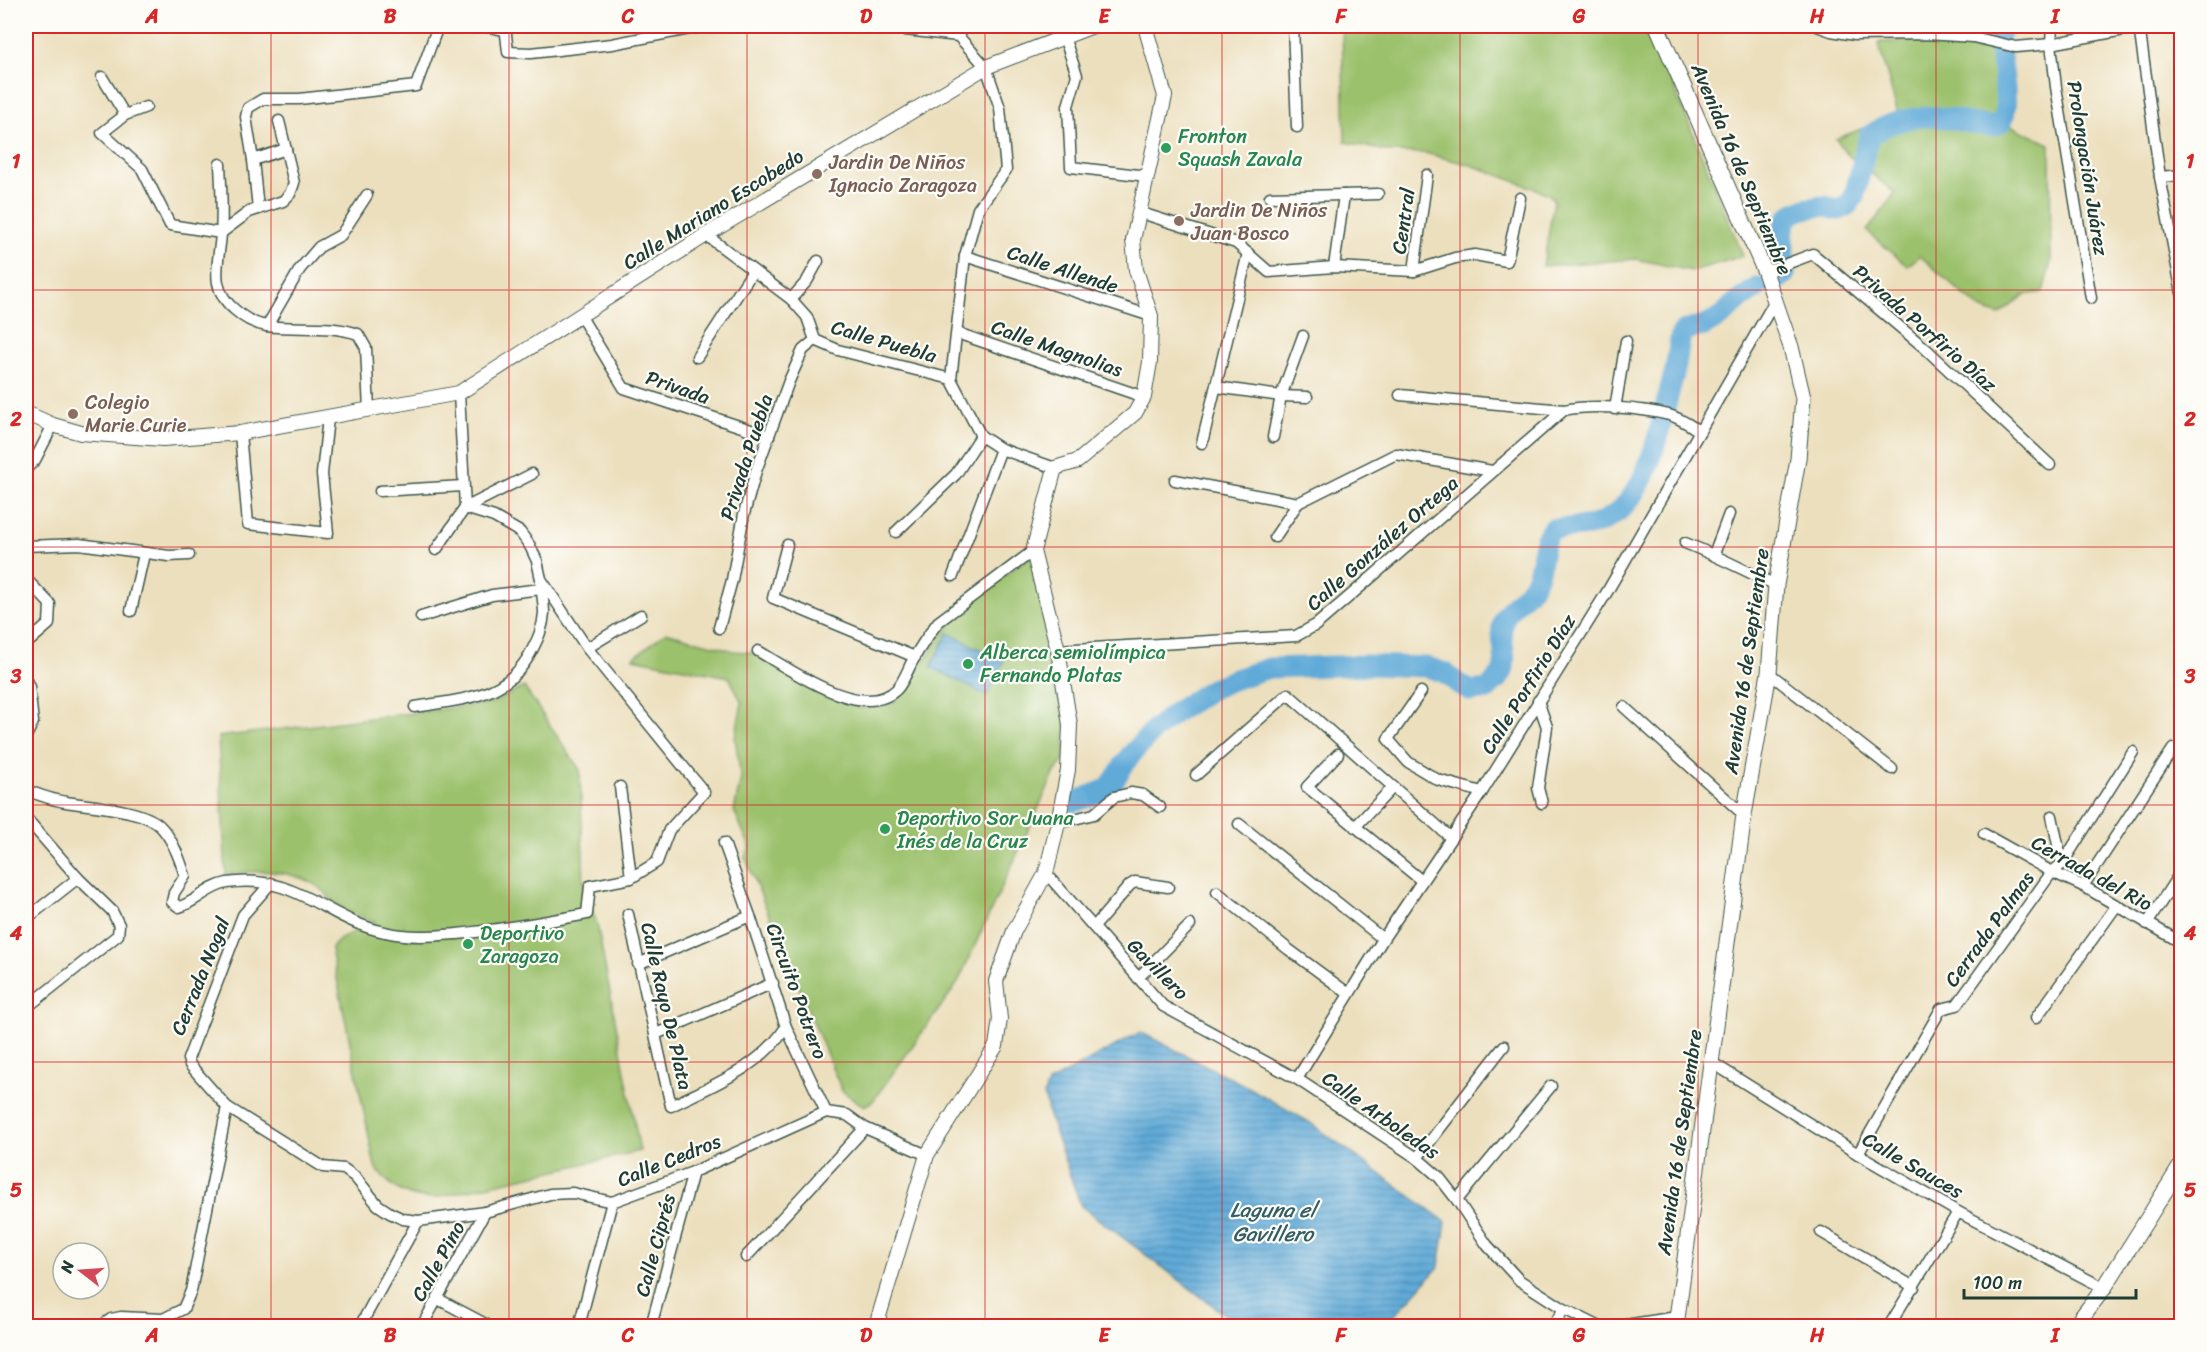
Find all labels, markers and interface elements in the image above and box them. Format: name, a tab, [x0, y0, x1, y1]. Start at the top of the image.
text: A	[144, 0, 159, 34]
text: B	[384, 0, 397, 34]
text: C	[621, 0, 635, 34]
text: D	[860, 0, 873, 34]
text: E	[1098, 0, 1111, 34]
text: F	[1335, 0, 1348, 34]
text: G	[1572, 0, 1586, 34]
text: H	[1809, 0, 1825, 34]
text: I	[2050, 0, 2061, 34]
street label: Avenida 16 de Septiembre	[1681, 57, 1802, 281]
street label: Prolongación Juárez	[2056, 78, 2119, 259]
place label: Fronton Squash Zavala	[1178, 119, 1303, 177]
street label: Calle Mariano Escobedo	[616, 139, 811, 279]
marker: Fronton Squash Zavala	[1159, 141, 1173, 155]
text: 1	[12, 144, 21, 179]
text: 1	[2186, 144, 2195, 179]
place label: Jardin De Niños Ignacio Zaragoza	[828, 145, 977, 203]
marker: Jardin De Niños Ignacio Zaragoza	[810, 167, 824, 181]
street label: Central	[1382, 185, 1426, 256]
place label: Jardin De Niños Juan Bosco	[1190, 193, 1328, 251]
marker: Jardin De Niños Juan Bosco	[1172, 214, 1186, 228]
street label: Calle Allende	[1003, 235, 1123, 304]
street label: Privada Porfirio Díaz	[1844, 255, 2005, 402]
street label: Calle Puebla	[827, 310, 942, 374]
street label: Calle Magnolias	[986, 310, 1128, 388]
street label: Privada	[641, 360, 715, 415]
place label: Colegio Marie Curie	[85, 385, 187, 443]
street label: Privada Puebla	[710, 390, 783, 525]
text: 2	[9, 402, 22, 437]
text: 2	[2183, 402, 2196, 437]
marker: Colegio Marie Curie	[66, 407, 80, 421]
street label: Calle González Ortega	[1298, 467, 1467, 620]
street label: Avenida 16 de Septiembre	[1713, 546, 1780, 777]
street label: Calle Porfirio Díaz	[1471, 607, 1586, 761]
place label: Alberca semiolímpica Fernando Platas	[979, 635, 1166, 693]
marker: Alberca semiolímpica Fernando Platas	[961, 657, 975, 671]
text: 3	[10, 659, 22, 694]
text: 3	[2184, 659, 2196, 694]
place label: Deportivo Sor Juana Inés de la Cruz	[896, 801, 1075, 859]
marker: Deportivo Sor Juana Inés de la Cruz	[878, 822, 892, 836]
street label: Cerrada del Rio	[2025, 826, 2159, 921]
street label: Cerrada Palmas	[1935, 863, 2044, 995]
street label: Cerrada Nogal	[161, 911, 241, 1041]
text: 4	[9, 916, 23, 951]
place label: Deportivo Zaragoza	[480, 916, 564, 974]
text: 4	[2183, 916, 2197, 951]
street label: Circuito Potrero	[756, 918, 837, 1064]
street label: Calle Rayo De Plata	[630, 919, 703, 1093]
street label: Gavillero	[1118, 930, 1197, 1009]
marker: Deportivo Zaragoza	[461, 937, 475, 951]
street label: Avenida 16 de Septiembre	[1646, 1027, 1713, 1258]
street label: Calle Arboledas	[1314, 1062, 1448, 1170]
street label: Calle Sauces	[1855, 1122, 1971, 1209]
street label: Calle Cedros	[612, 1123, 727, 1197]
text: 5	[10, 1173, 22, 1208]
text: 5	[2184, 1173, 2196, 1208]
street label: Calle Ciprés	[625, 1189, 686, 1301]
water label: Laguna el Gavillero	[1230, 1191, 1321, 1253]
street label: Calle Pino	[402, 1214, 475, 1308]
north arrow	[51, 1241, 111, 1301]
text: N	[51, 1256, 83, 1277]
scale bar	[1964, 1262, 2136, 1300]
text: 100 m	[1973, 1267, 2022, 1299]
text: A	[144, 1318, 159, 1352]
text: B	[384, 1318, 397, 1352]
text: C	[621, 1318, 635, 1352]
text: D	[860, 1318, 873, 1352]
text: E	[1098, 1318, 1111, 1352]
text: F	[1335, 1318, 1348, 1352]
text: G	[1572, 1318, 1586, 1352]
text: H	[1809, 1318, 1825, 1352]
text: I	[2050, 1318, 2061, 1352]

